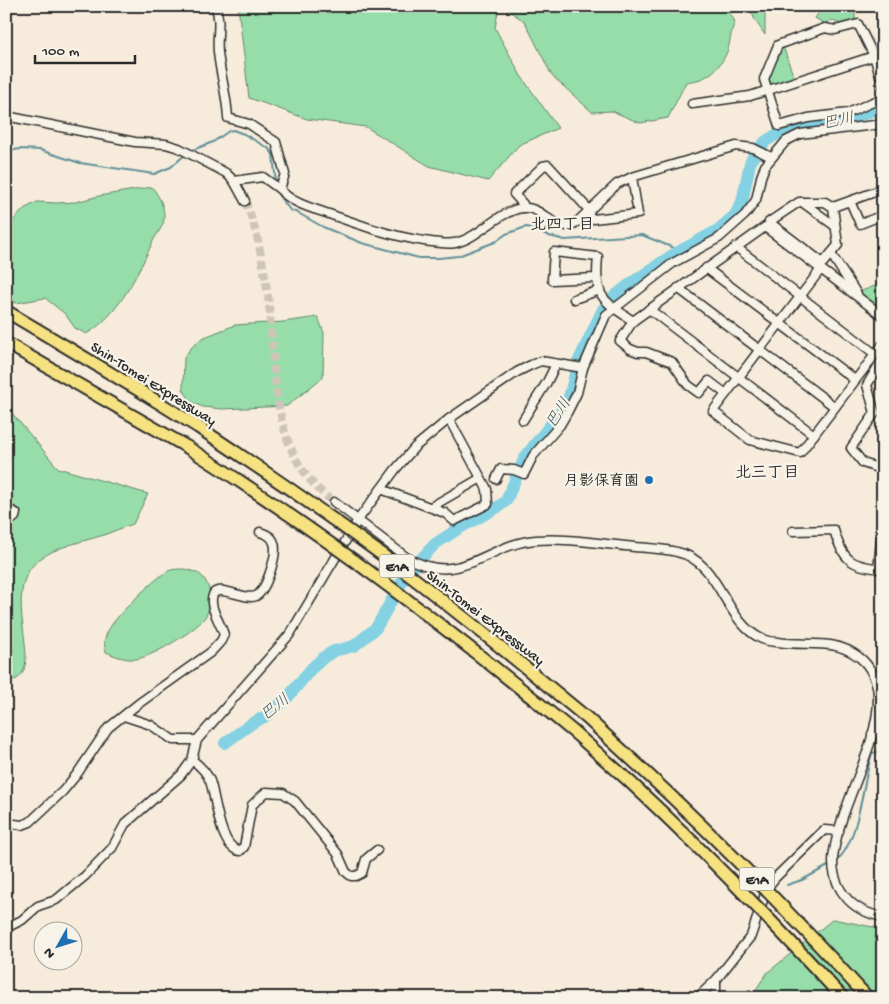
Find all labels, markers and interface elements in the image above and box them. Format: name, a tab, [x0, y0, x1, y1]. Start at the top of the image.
scale bar	[35, 32, 135, 64]
text: 100 m	[41, 43, 80, 61]
water label: 巴川	[821, 109, 856, 135]
district label: 北四丁目	[530, 216, 594, 236]
street label: Shin-Tomei Expressway	[87, 339, 220, 431]
water label: 巴川	[542, 395, 577, 433]
district label: 北三丁目	[735, 464, 799, 484]
place label: 月影保育園	[564, 472, 639, 491]
marker: 月影保育園	[643, 474, 655, 486]
road number: E1A	[380, 554, 414, 578]
street label: Shin-Tomei Expressway	[422, 567, 548, 671]
water label: 巴川	[257, 691, 295, 726]
road number: E1A	[740, 868, 774, 891]
north arrow	[32, 922, 82, 972]
text: N	[40, 944, 59, 962]

